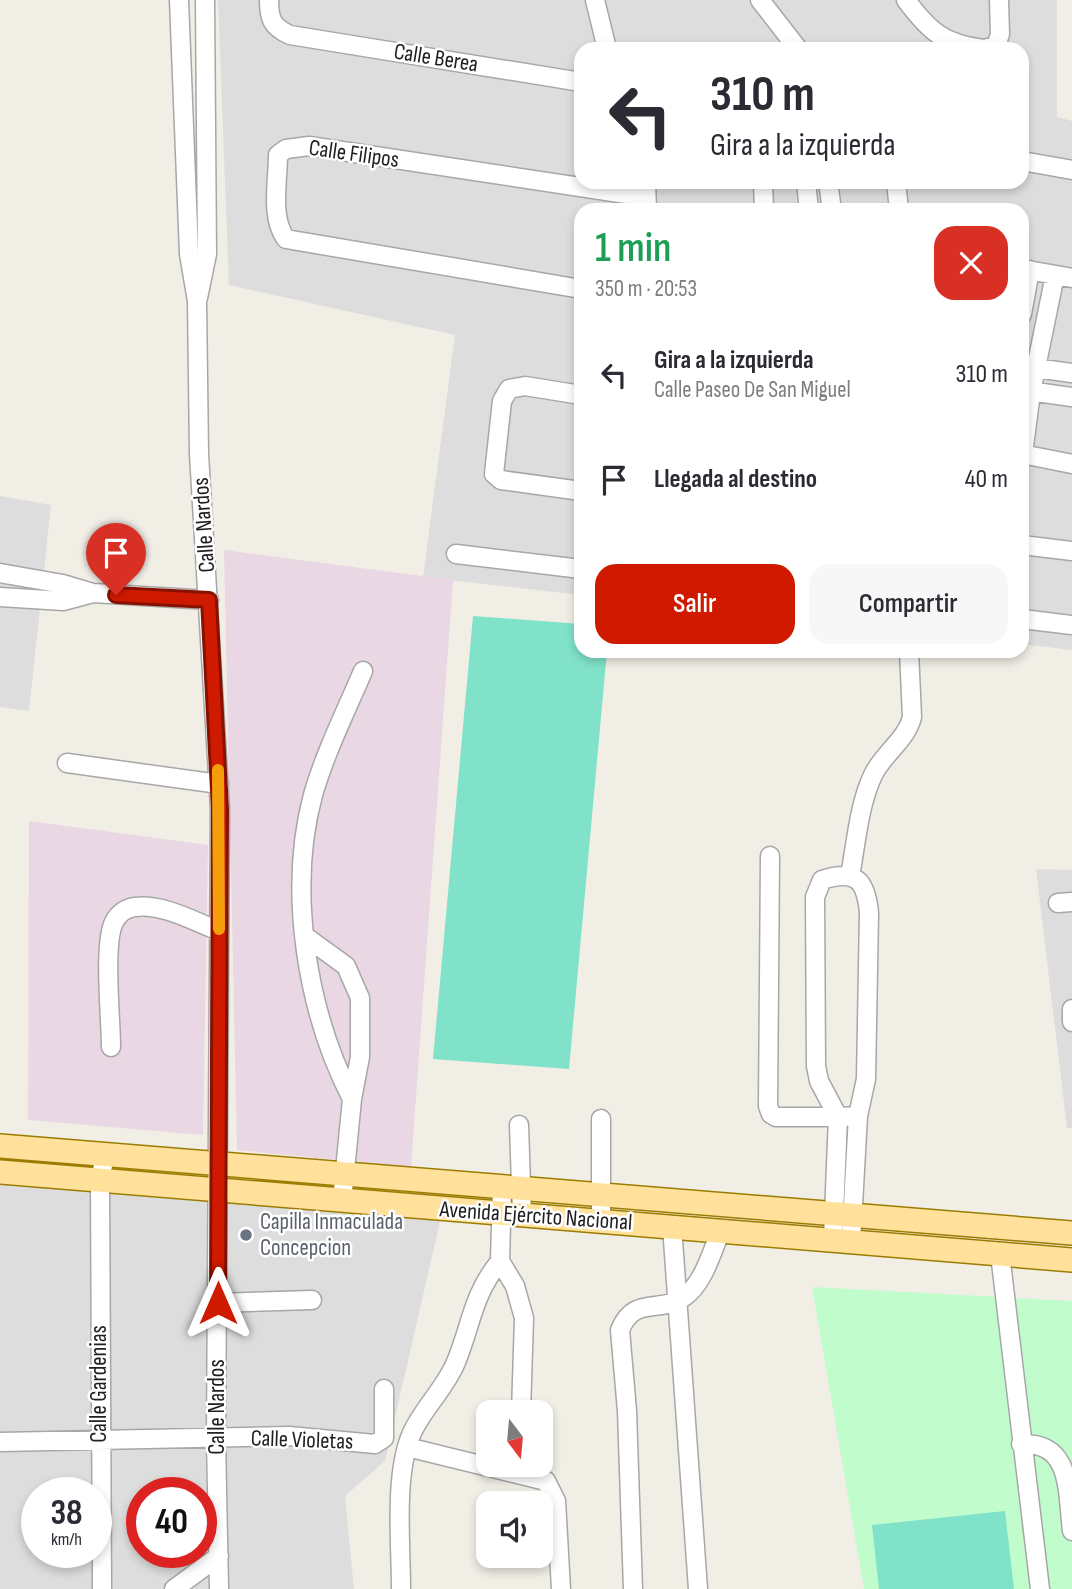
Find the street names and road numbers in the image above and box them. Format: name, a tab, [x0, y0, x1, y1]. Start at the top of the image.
street label: Calle Berea	[392, 38, 480, 78]
street label: Calle Filipos	[307, 134, 401, 174]
street label: Calle Nardos	[187, 476, 221, 574]
street label: Avenida Ejército Nacional	[438, 1195, 633, 1237]
street label: Calle Gardenias	[85, 1325, 113, 1443]
street label: Calle Nardos	[203, 1359, 231, 1455]
street label: Calle Violetas	[250, 1424, 354, 1456]

